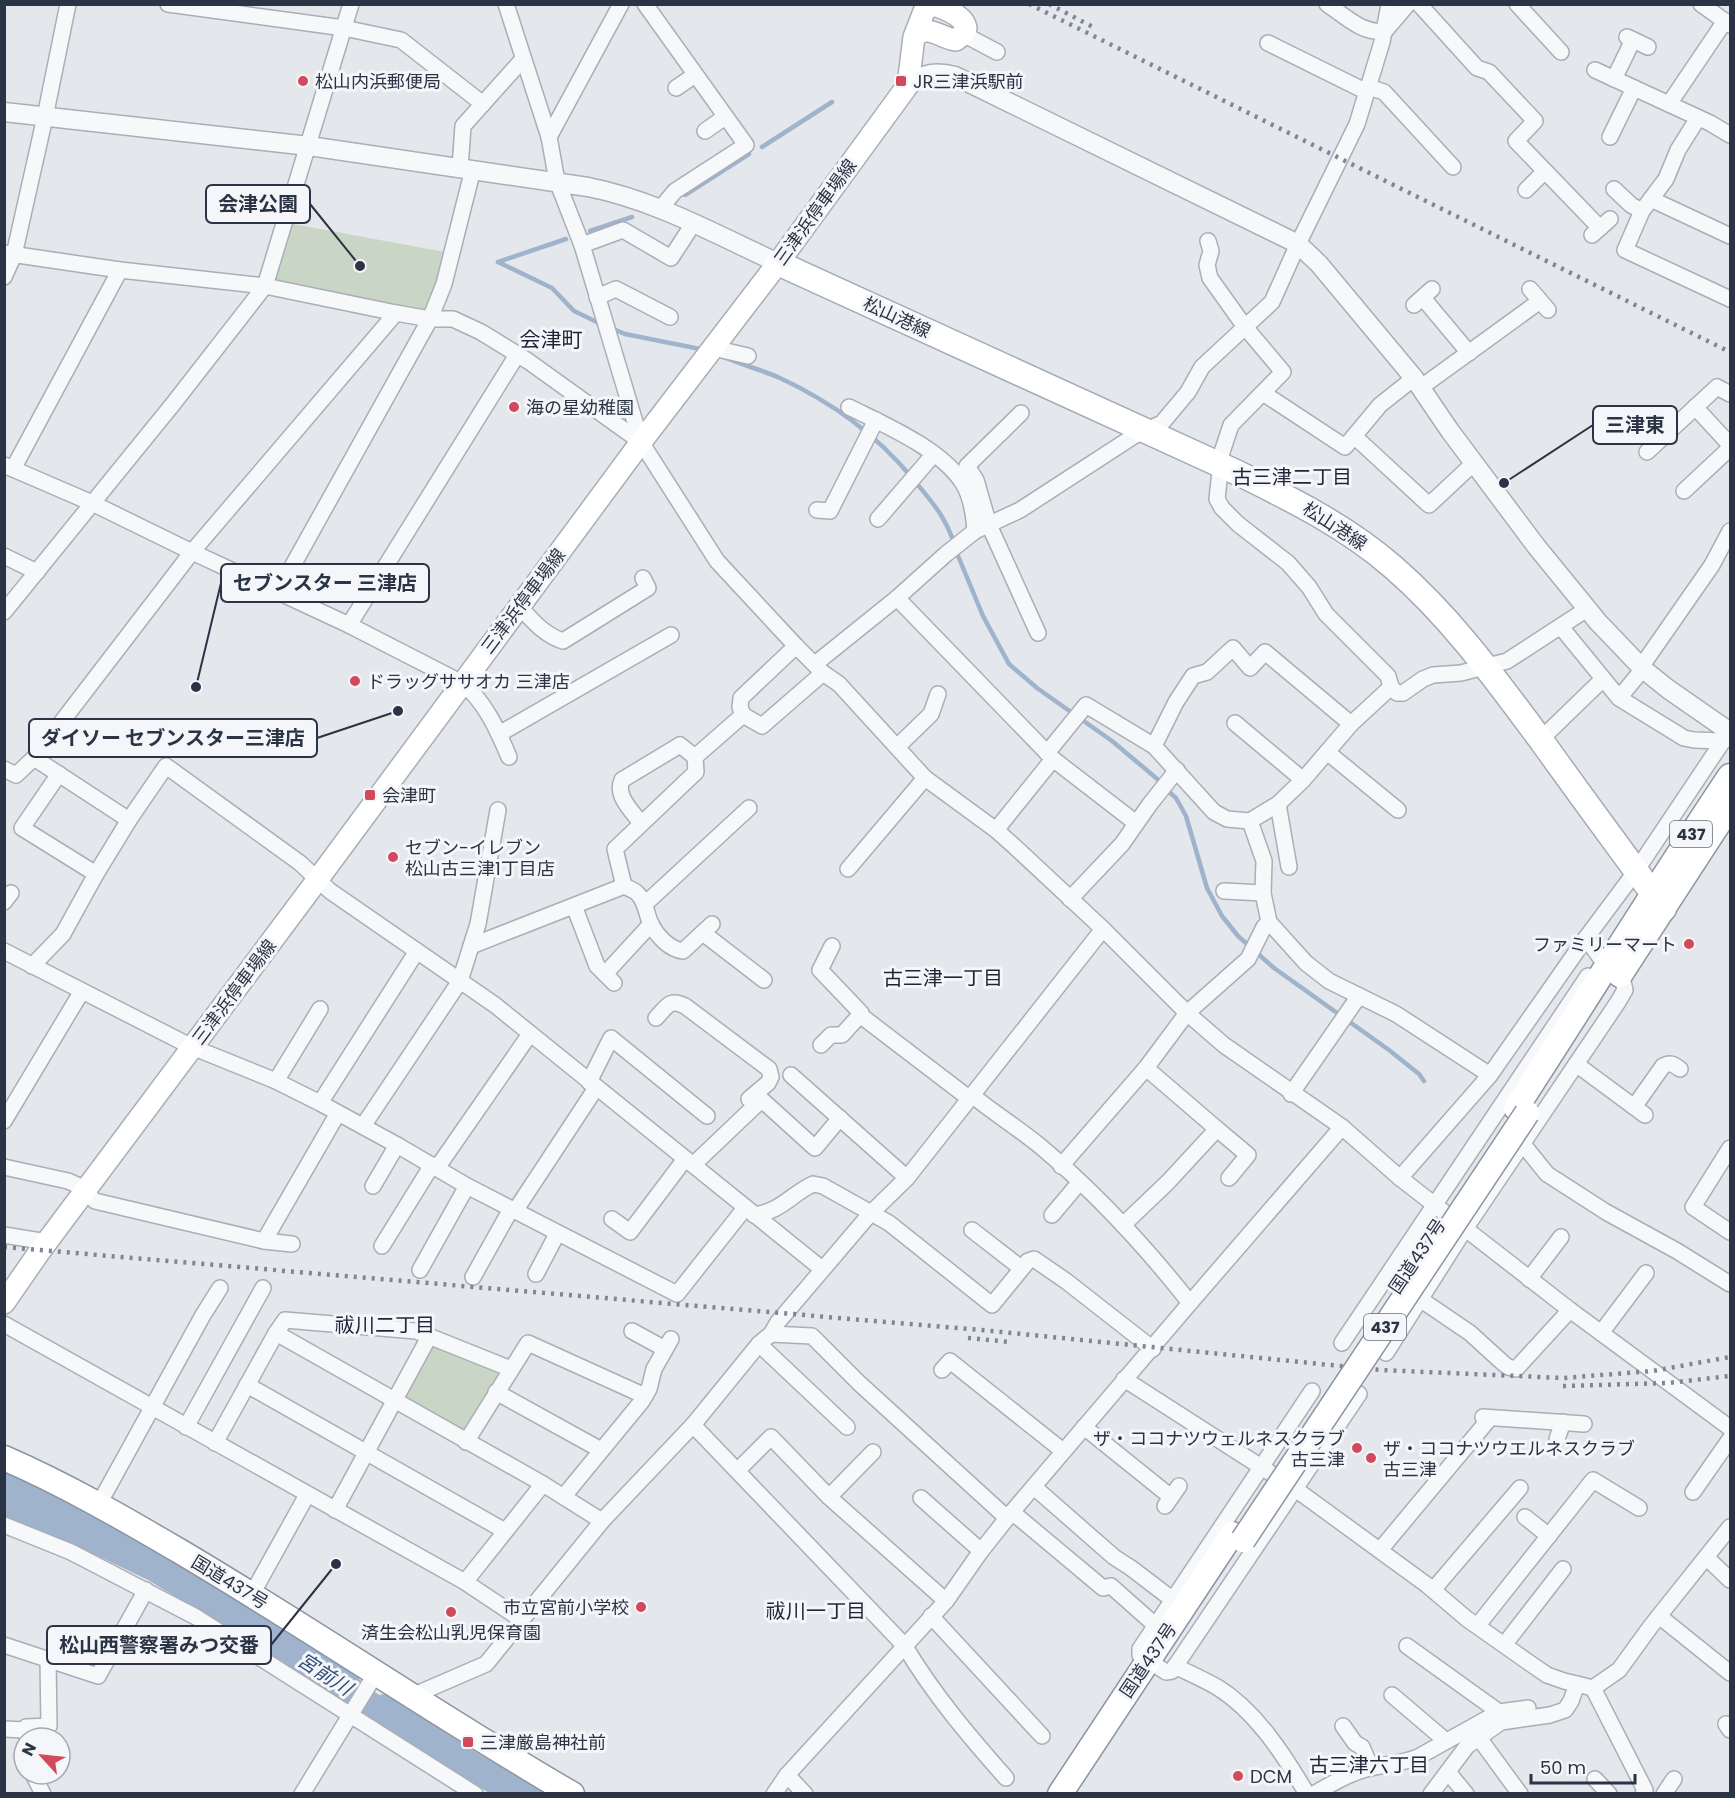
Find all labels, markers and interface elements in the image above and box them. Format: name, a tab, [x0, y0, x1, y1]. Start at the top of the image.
place label: 松山内浜郵便局	[315, 69, 441, 94]
place label: JR三津浜駅前	[913, 69, 1023, 94]
marker: 松山内浜郵便局	[296, 74, 310, 88]
marker: JR三津浜駅前	[894, 74, 908, 88]
street label: 三津浜停車場線	[768, 154, 862, 270]
callout: 会津公園	[206, 185, 310, 223]
text: 会津公園	[218, 190, 298, 218]
street label: 松山港線	[859, 290, 935, 344]
district label: 会津町	[520, 325, 583, 354]
place label: 海の星幼稚園	[526, 395, 634, 420]
marker: 海の星幼稚園	[507, 400, 521, 414]
callout: 三津東	[1593, 406, 1677, 444]
text: 三津東	[1605, 411, 1665, 439]
district label: 古三津二丁目	[1232, 463, 1352, 491]
street label: 松山港線	[1298, 496, 1372, 556]
street label: 三津浜停車場線	[475, 543, 571, 659]
callout: セブンスター 三津店	[221, 564, 429, 602]
text: セブンスター 三津店	[233, 569, 417, 597]
place label: ドラッグササオカ 三津店	[367, 669, 570, 694]
marker: ドラッグササオカ 三津店	[348, 674, 362, 688]
callout: ダイソー セブンスター三津店	[29, 719, 317, 757]
text: ダイソー セブンスター三津店	[41, 724, 305, 752]
place label: 会津町	[382, 783, 436, 808]
marker: 会津町	[363, 788, 377, 802]
road number: 437	[1670, 821, 1712, 847]
place label: セブン-イレブン 松山古三津1丁目店	[405, 835, 555, 881]
marker: セブン-イレブン 松山古三津1丁目店	[386, 850, 400, 864]
place label: ファミリーマート	[1533, 932, 1677, 957]
street label: 三津浜停車場線	[186, 934, 282, 1050]
marker: ファミリーマート	[1682, 937, 1696, 951]
district label: 古三津一丁目	[883, 964, 1003, 992]
street label: 国道437号	[1383, 1213, 1451, 1299]
district label: 祓川二丁目	[335, 1311, 435, 1339]
road number: 437	[1364, 1314, 1406, 1340]
place label: ザ・ココナツウェルネスクラブ 古三津	[1093, 1426, 1345, 1472]
place label: ザ・ココナツウエルネスクラブ 古三津	[1383, 1436, 1635, 1482]
marker: ザ・ココナツウェルネスクラブ 古三津	[1350, 1441, 1364, 1455]
marker: ザ・ココナツウエルネスクラブ 古三津	[1364, 1451, 1378, 1465]
street label: 国道437号	[187, 1549, 273, 1615]
place label: 市立宮前小学校	[503, 1595, 629, 1620]
district label: 祓川一丁目	[766, 1597, 866, 1625]
marker: 市立宮前小学校	[634, 1600, 648, 1614]
marker: 済生会松山乳児保育園	[444, 1605, 458, 1619]
street label: 国道437号	[1114, 1617, 1182, 1703]
place label: 済生会松山乳児保育園	[361, 1620, 541, 1645]
callout: 松山西警察署みつ交番	[47, 1626, 271, 1664]
text: 松山西警察署みつ交番	[59, 1631, 259, 1659]
water label: 宮前川	[292, 1646, 359, 1703]
north arrow	[12, 1726, 72, 1786]
place label: 三津厳島神社前	[480, 1730, 606, 1755]
marker: 三津厳島神社前	[461, 1735, 475, 1749]
text: N	[16, 1739, 42, 1760]
scale bar	[1531, 1747, 1634, 1785]
district label: 古三津六丁目	[1309, 1751, 1429, 1779]
text: 50 m	[1540, 1755, 1586, 1780]
place label: DCM	[1250, 1764, 1292, 1789]
marker: DCM	[1231, 1769, 1245, 1783]

